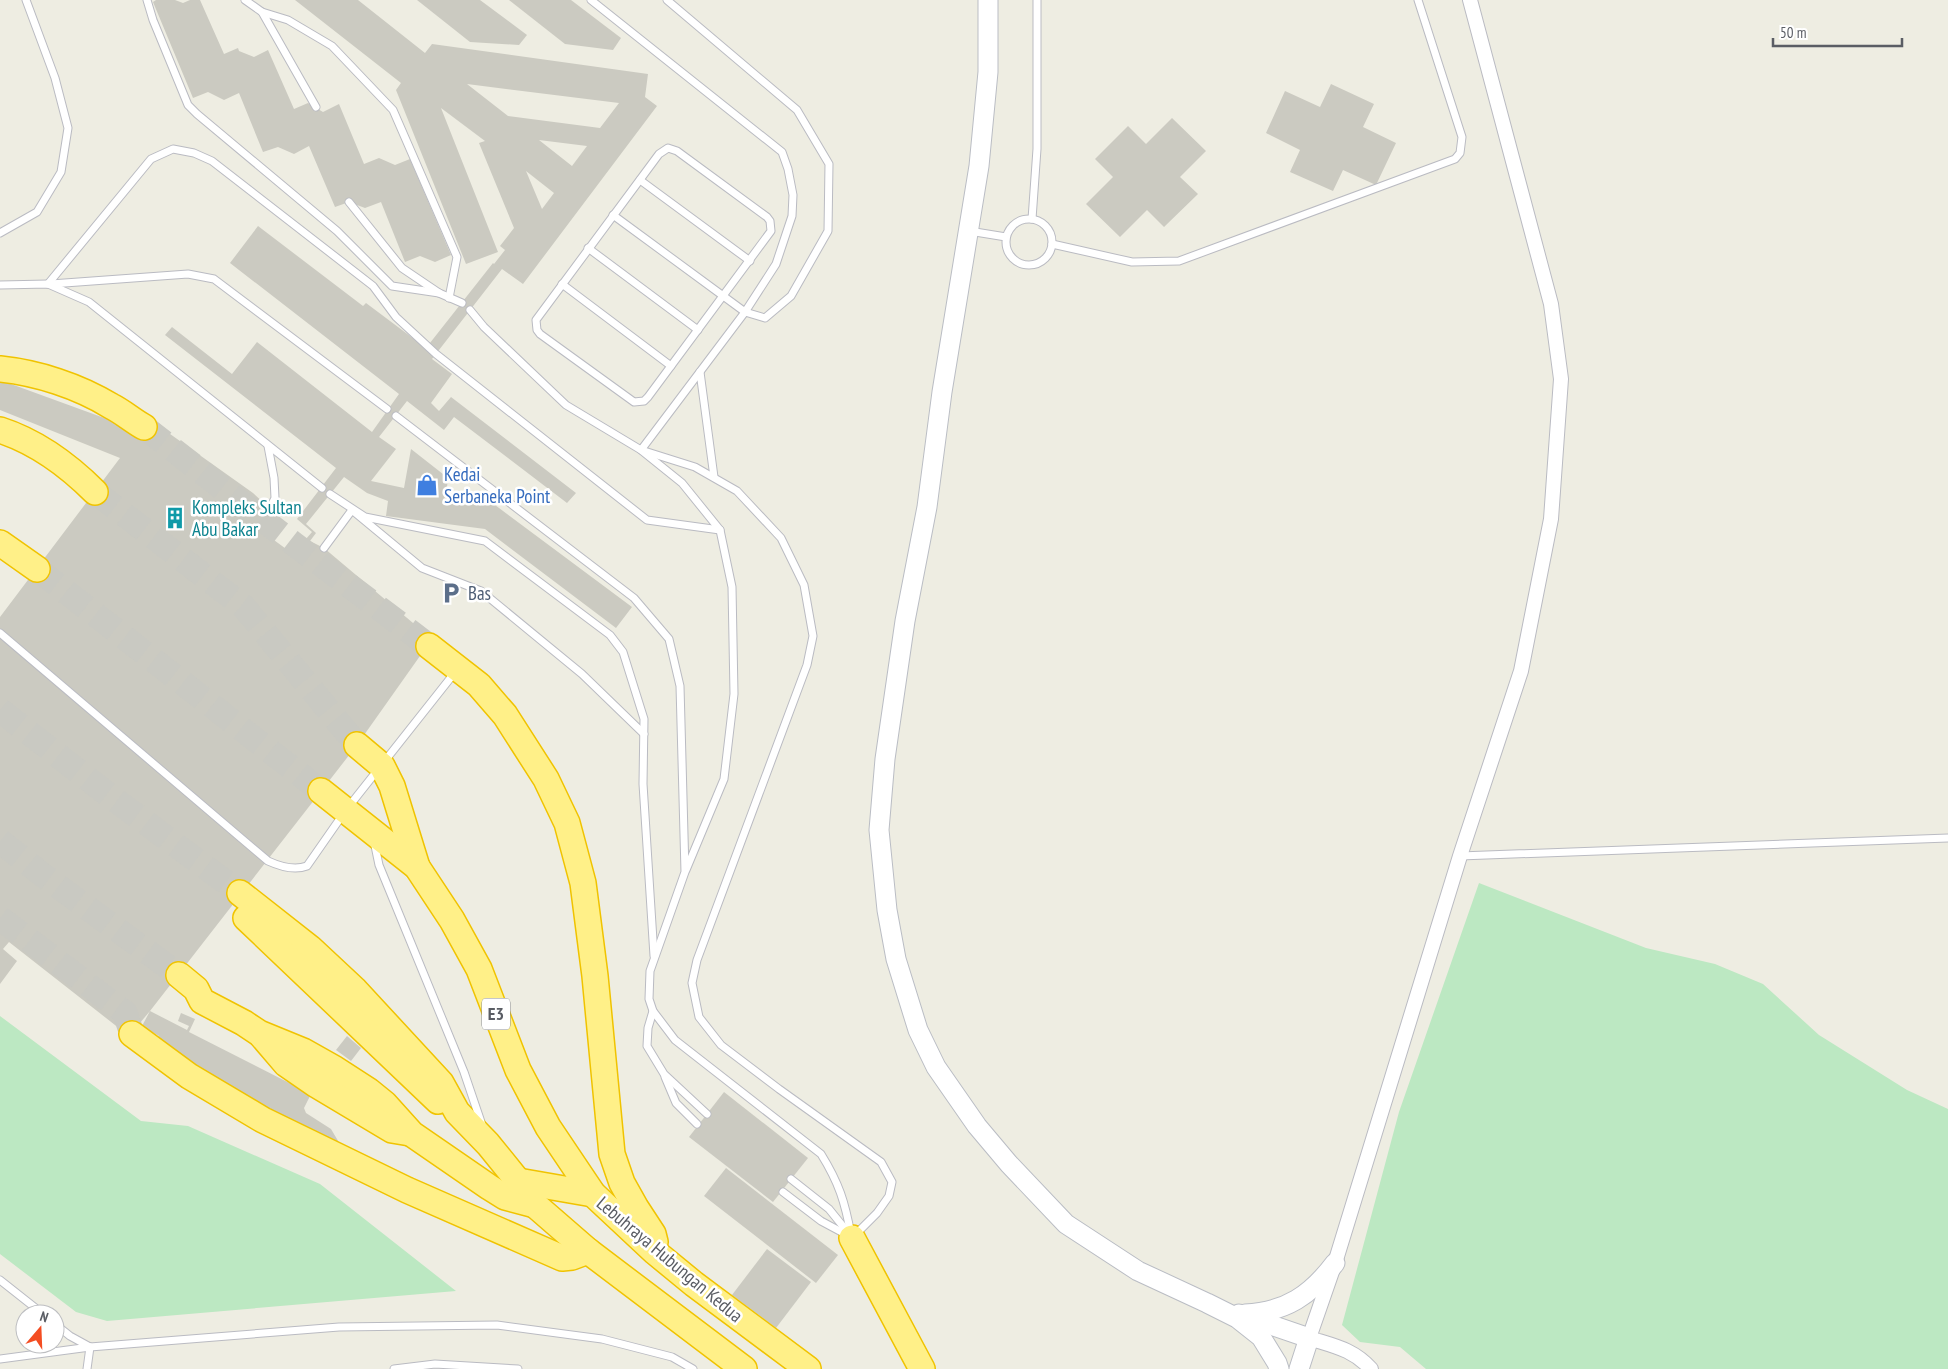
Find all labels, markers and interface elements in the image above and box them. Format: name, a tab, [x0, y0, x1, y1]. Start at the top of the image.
scale bar	[1773, 15, 1902, 47]
text: 50 m	[1780, 23, 1806, 42]
place label: Kedai Serbaneka Point	[444, 462, 551, 508]
shop icon: Kedai Serbaneka Point	[414, 472, 440, 498]
place label: Kompleks Sultan Abu Bakar	[192, 495, 302, 541]
building icon: Kompleks Sultan Abu Bakar	[162, 505, 188, 531]
parking icon: Bas	[438, 580, 464, 606]
place label: Bas	[468, 581, 491, 605]
road number: E3	[482, 999, 510, 1030]
street label: Lebuhraya Hubungan Kedua	[592, 1191, 748, 1327]
north arrow	[15, 1304, 65, 1354]
text: N	[38, 1307, 51, 1326]

